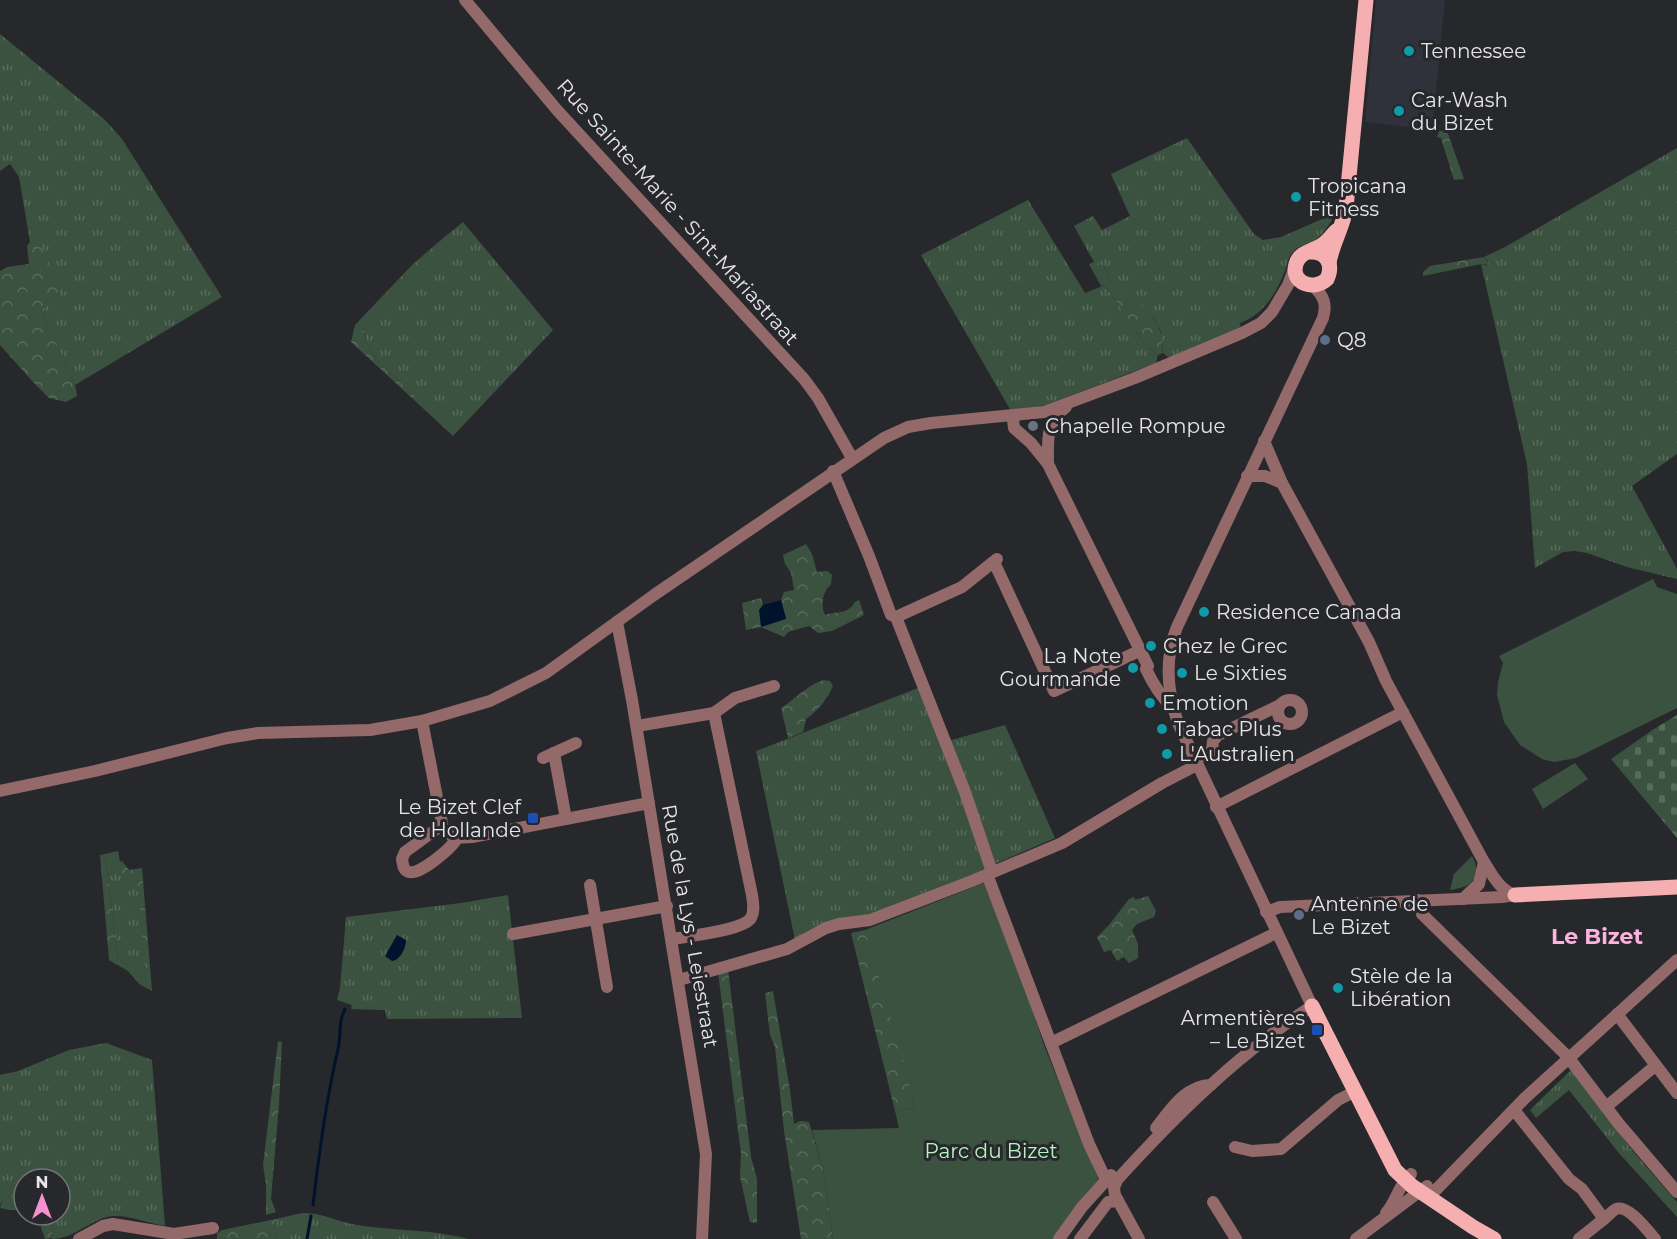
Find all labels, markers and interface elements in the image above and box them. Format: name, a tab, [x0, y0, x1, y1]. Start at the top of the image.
place label: Tennessee	[1421, 39, 1526, 63]
marker: Tennessee	[1402, 44, 1416, 58]
street label: Rue Sainte-Marie - Sint-Mariastraat	[552, 74, 804, 350]
place label: Car-Wash du Bizet	[1411, 88, 1508, 135]
marker: Car-Wash du Bizet	[1392, 104, 1406, 118]
place label: Tropicana Fitness	[1308, 174, 1407, 221]
marker: Tropicana Fitness	[1289, 190, 1303, 204]
place label: Q8	[1337, 328, 1367, 352]
marker: Q8	[1318, 333, 1332, 347]
place label: Chapelle Rompue	[1045, 414, 1226, 438]
marker: Chapelle Rompue	[1026, 419, 1040, 433]
place label: Residence Canada	[1216, 600, 1402, 624]
marker: Residence Canada	[1197, 605, 1211, 619]
place label: Chez le Grec	[1163, 634, 1287, 658]
marker: Chez le Grec	[1144, 639, 1158, 653]
place label: La Note Gourmande	[1000, 644, 1121, 691]
marker: La Note Gourmande	[1126, 661, 1140, 675]
place label: Le Sixties	[1194, 661, 1287, 685]
marker: Le Sixties	[1175, 666, 1189, 680]
place label: Emotion	[1162, 691, 1249, 715]
marker: Emotion	[1143, 696, 1157, 710]
place label: Tabac Plus	[1174, 717, 1282, 741]
marker: Tabac Plus	[1155, 722, 1169, 736]
place label: L'Australien	[1179, 742, 1295, 766]
marker: L'Australien	[1160, 747, 1174, 761]
place label: Le Bizet Clef de Hollande	[398, 795, 522, 842]
street label: Rue de la Lys - Leiestraat	[657, 802, 723, 1050]
marker: Le Bizet Clef de Hollande	[526, 811, 540, 825]
place label: Antenne de Le Bizet	[1311, 892, 1429, 939]
marker: Antenne de Le Bizet	[1292, 908, 1306, 922]
district label: Le Bizet	[1551, 923, 1643, 950]
place label: Stèle de la Libération	[1350, 964, 1453, 1011]
marker: Stèle de la Libération	[1331, 981, 1345, 995]
place label: Armentières – Le Bizet	[1181, 1006, 1305, 1053]
marker: Armentières – Le Bizet	[1310, 1023, 1324, 1037]
park label: Parc du Bizet	[924, 1139, 1058, 1163]
north arrow	[12, 1167, 72, 1227]
text: N	[36, 1173, 48, 1192]

